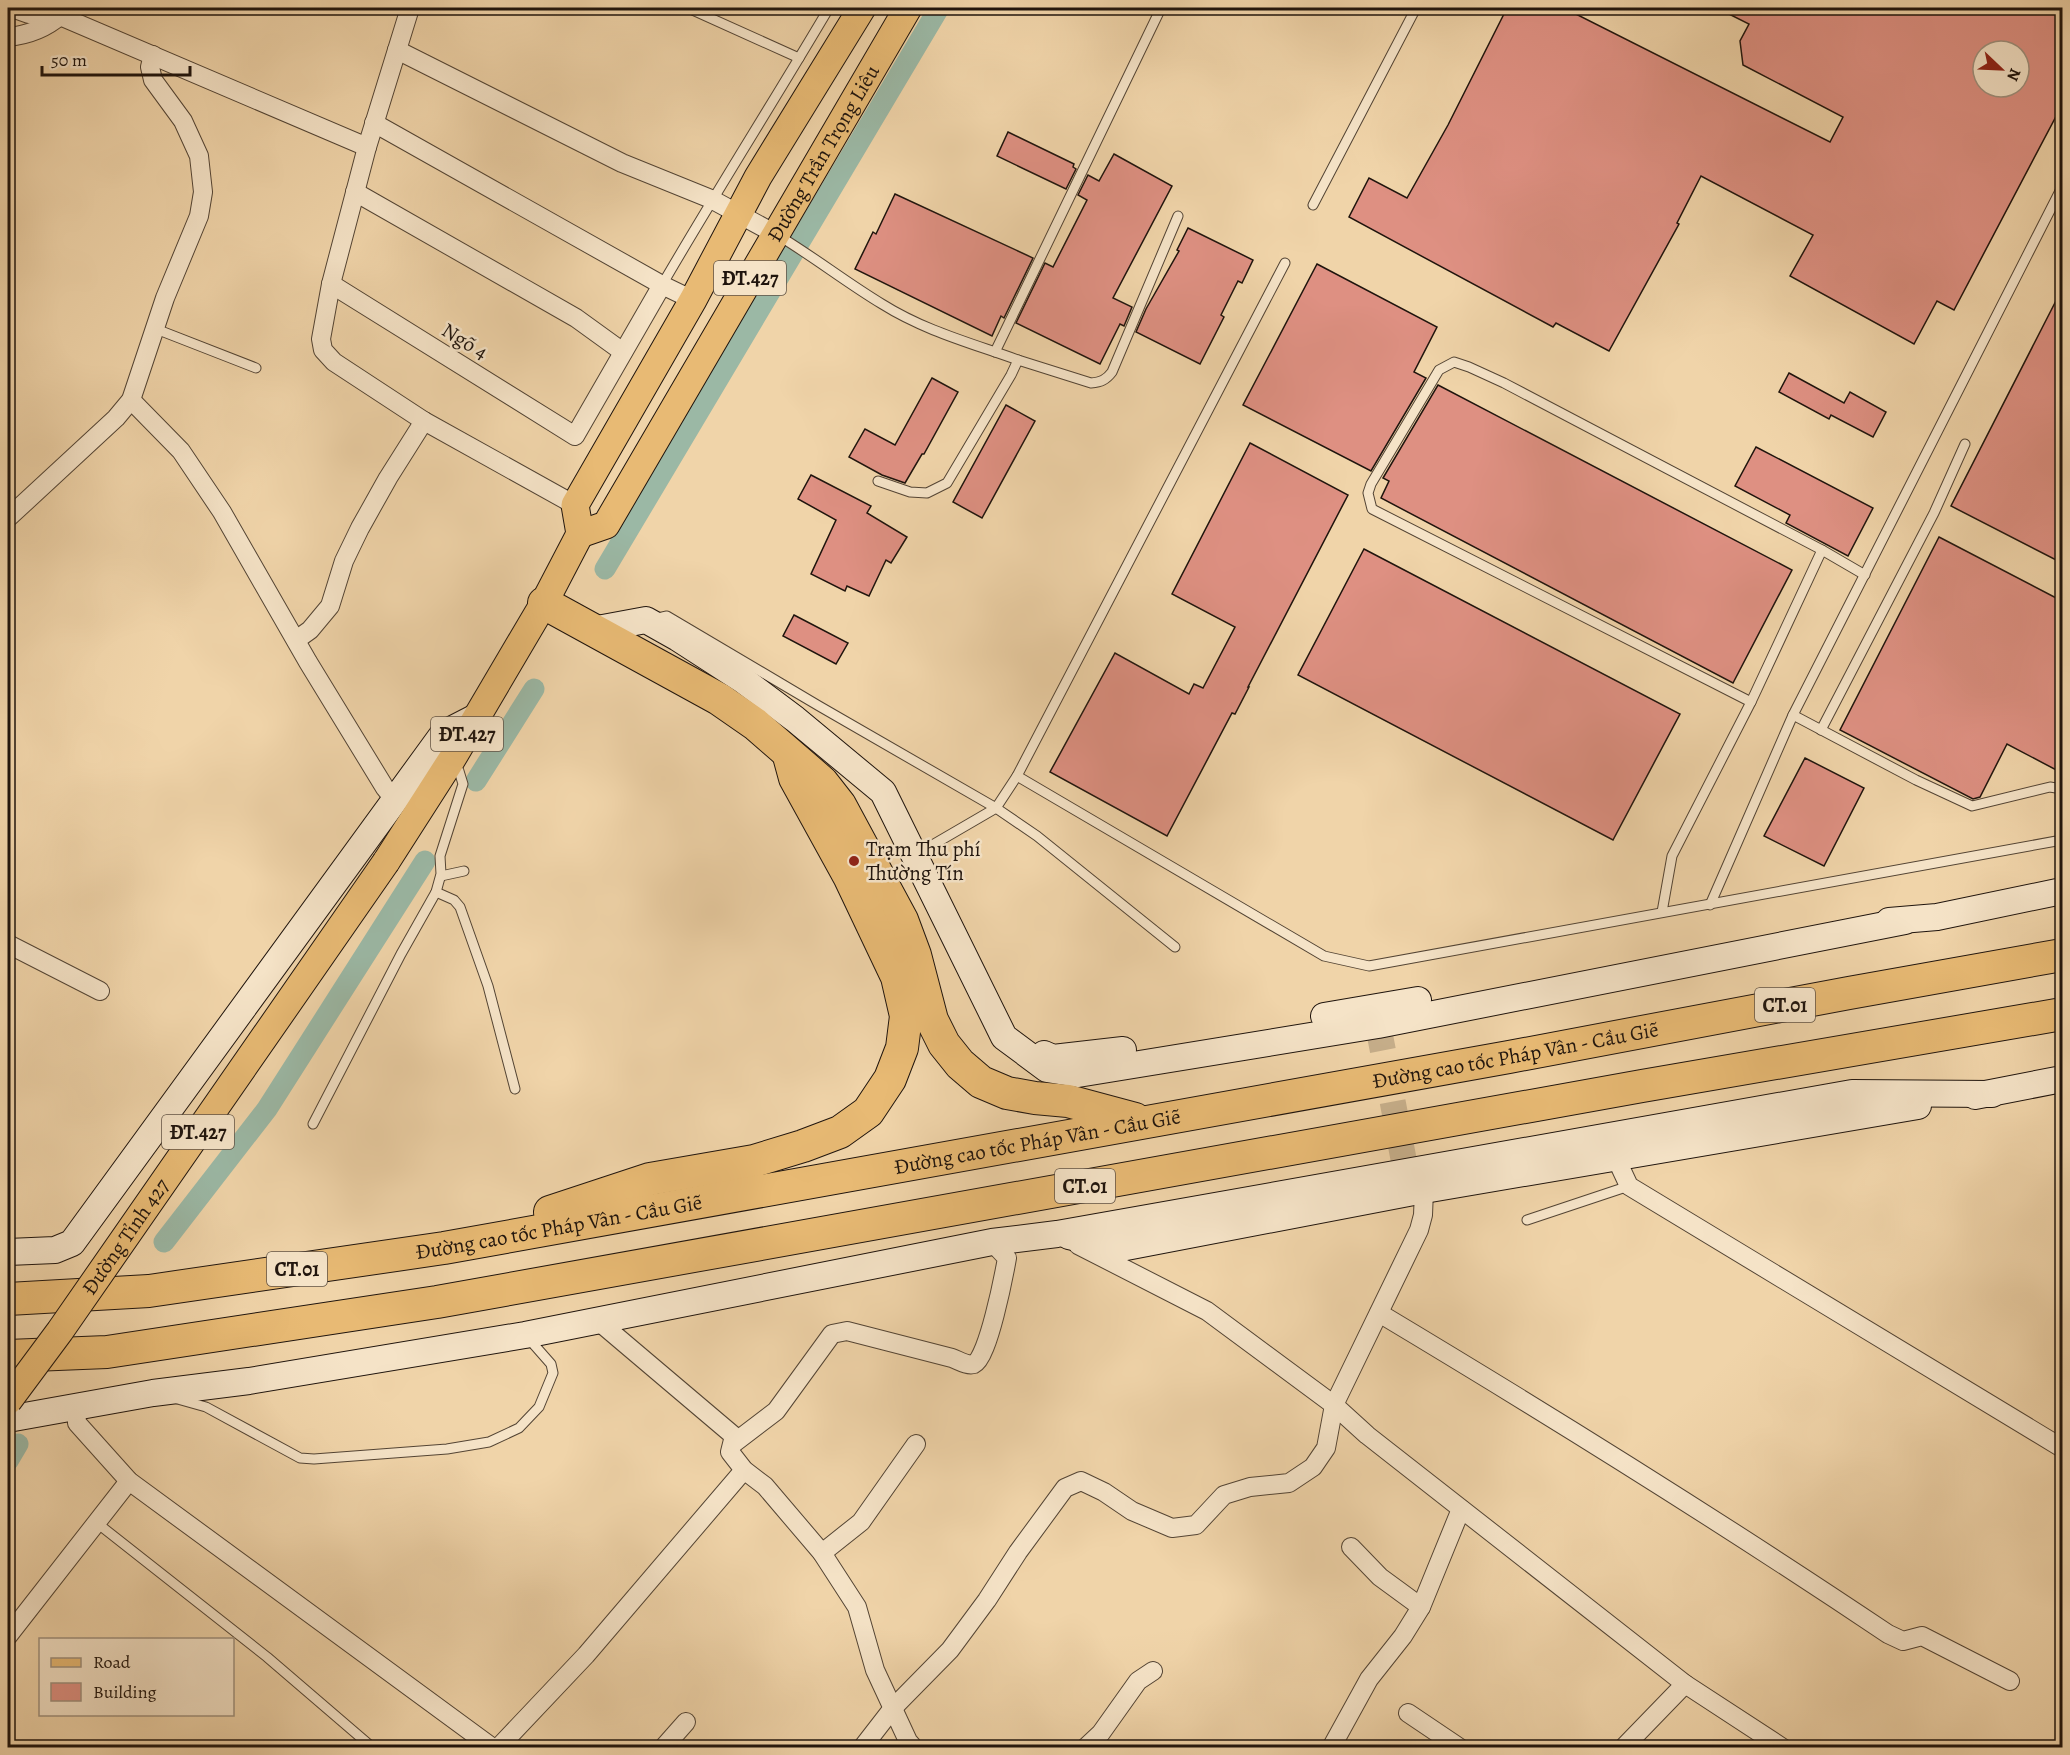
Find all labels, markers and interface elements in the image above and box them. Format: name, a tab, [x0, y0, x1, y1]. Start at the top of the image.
scale bar	[42, 39, 190, 77]
north arrow	[1971, 39, 2031, 99]
text: 50 m	[51, 48, 87, 72]
street label: Đường Trần Trọng Liêu	[760, 59, 886, 247]
text: N	[2001, 65, 2026, 84]
road number: ĐT.427	[714, 261, 786, 295]
street label: Ngõ 4	[437, 316, 493, 366]
road number: ĐT.427	[431, 717, 503, 751]
place label: Trạm Thu phí Thường Tín	[866, 835, 981, 887]
marker: Trạm Thu phí Thường Tín	[847, 854, 861, 868]
road number: CT.01	[1755, 988, 1815, 1022]
street label: Đường cao tốc Pháp Vân - Cầu Giẽ	[1370, 1015, 1661, 1095]
street label: Đường cao tốc Pháp Vân - Cầu Giẽ	[892, 1102, 1183, 1181]
road number: ĐT.427	[162, 1115, 234, 1149]
road number: CT.01	[1055, 1169, 1115, 1203]
street label: Đường Tỉnh 427	[75, 1173, 176, 1300]
street label: Đường cao tốc Pháp Vân - Cầu Giẽ	[414, 1188, 704, 1266]
road number: CT.01	[267, 1252, 327, 1286]
legend	[39, 1638, 234, 1716]
text: Road	[93, 1650, 131, 1674]
text: Building	[93, 1680, 157, 1704]

